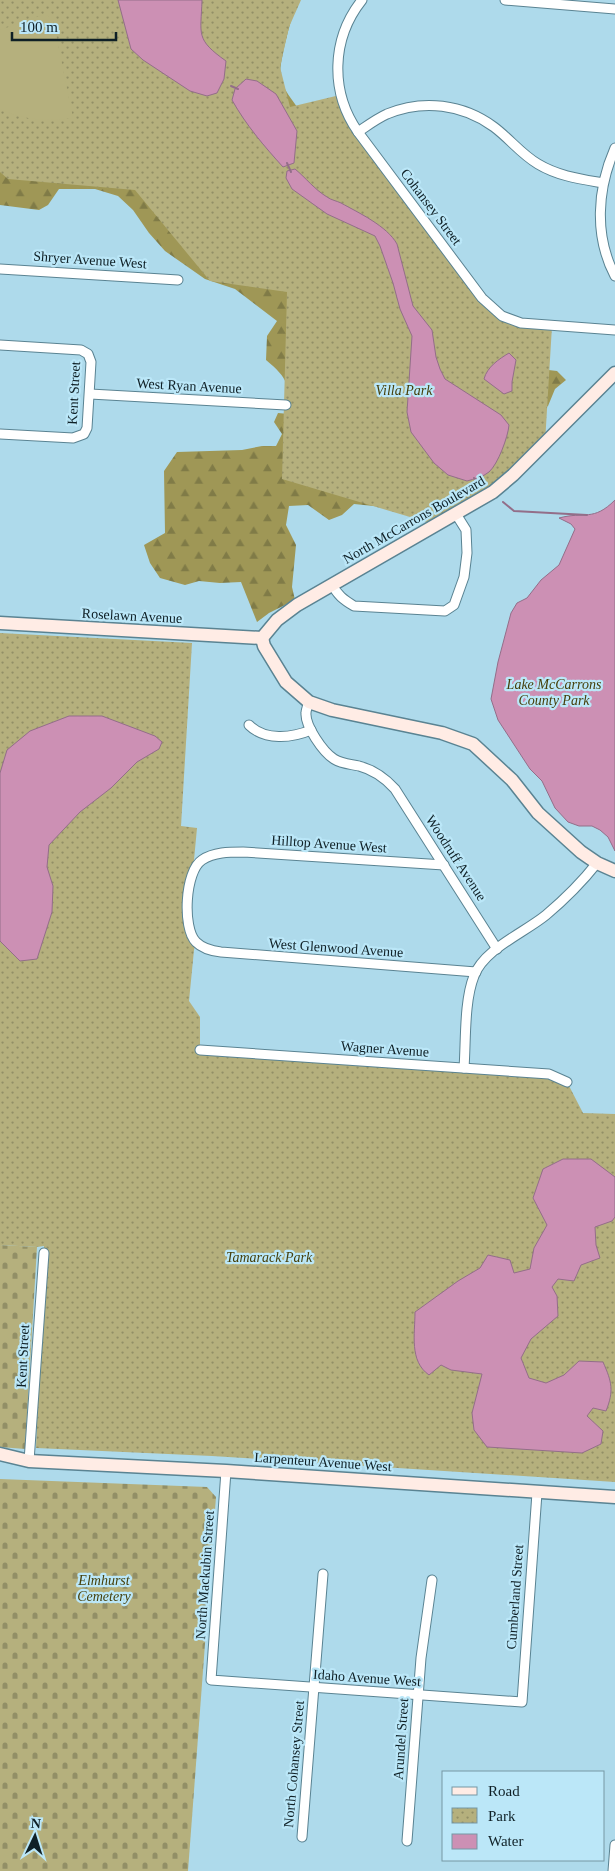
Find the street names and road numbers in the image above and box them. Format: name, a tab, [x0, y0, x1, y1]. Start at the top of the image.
street label: Cohansey Street	[398, 166, 465, 248]
street label: Shryer Avenue West	[33, 249, 147, 271]
street label: Kent Street	[65, 361, 83, 425]
street label: West Ryan Avenue	[136, 376, 242, 396]
street label: North McCarrons Boulevard	[341, 473, 487, 567]
street label: Roselawn Avenue	[81, 606, 183, 626]
street label: Woodruff Avenue	[423, 812, 489, 904]
street label: Hilltop Avenue West	[271, 832, 387, 856]
street label: West Glenwood Avenue	[268, 936, 404, 960]
street label: Wagner Avenue	[340, 1038, 430, 1060]
street label: Kent Street	[14, 1324, 32, 1388]
street label: Larpenteur Avenue West	[254, 1450, 392, 1474]
street label: North Mackubin Street	[193, 1510, 217, 1640]
street label: Cumberland Street	[504, 1544, 526, 1650]
street label: Idaho Avenue West	[313, 1667, 421, 1689]
street label: Arundel Street	[391, 1697, 411, 1780]
street label: North Cohansey Street	[281, 1700, 307, 1828]

